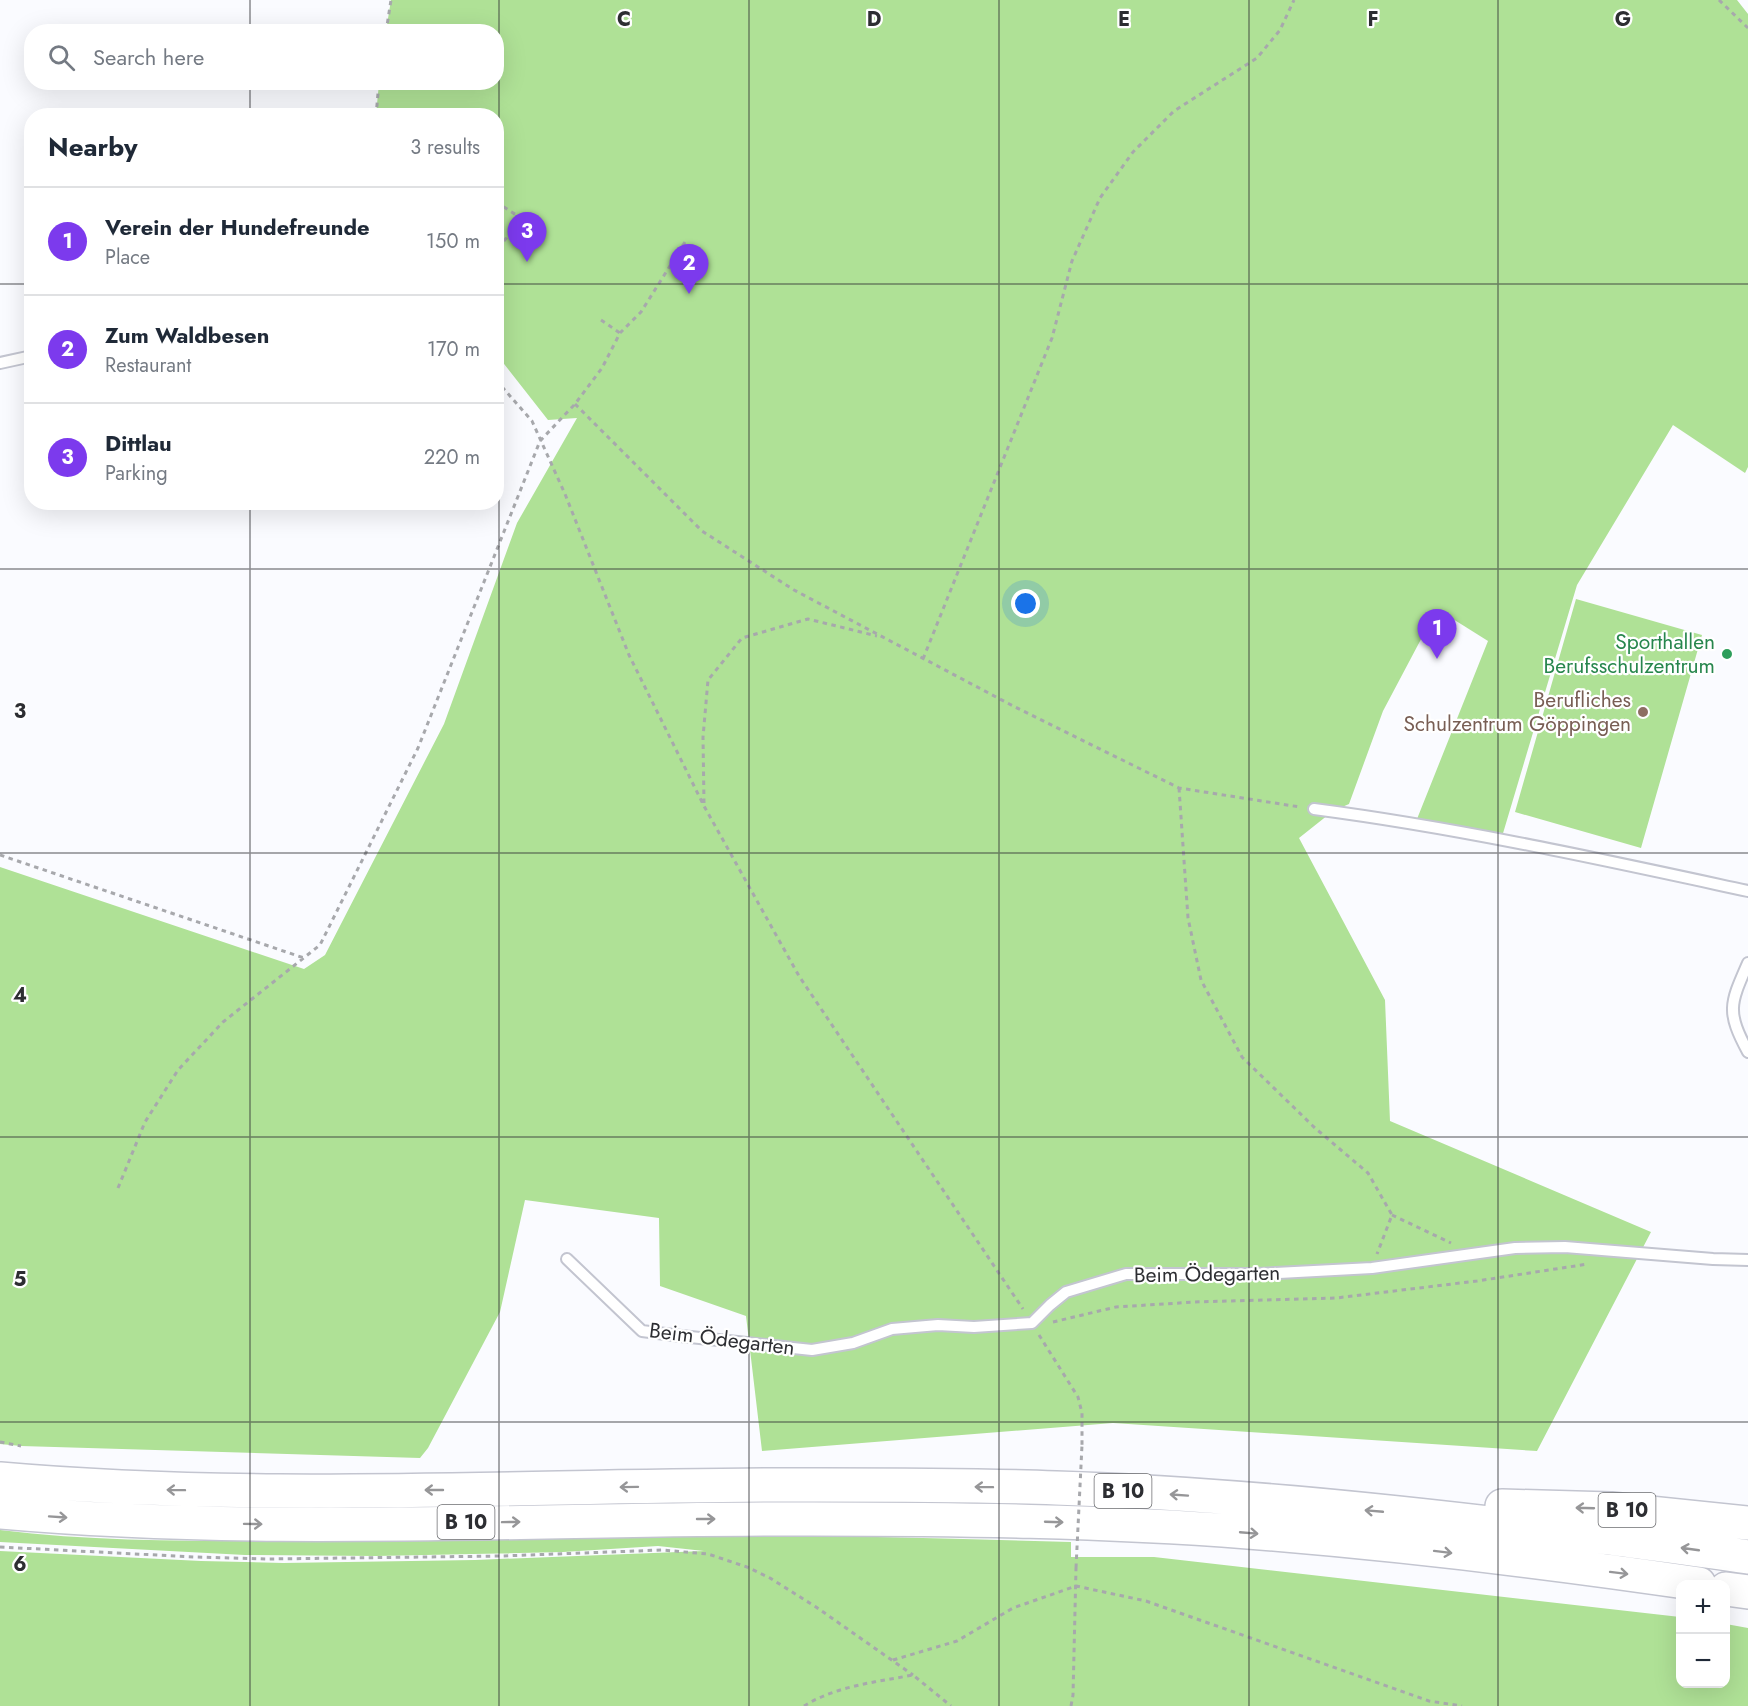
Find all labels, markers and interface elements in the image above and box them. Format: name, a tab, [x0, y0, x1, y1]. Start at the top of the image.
text: C	[617, 5, 631, 34]
text: D	[867, 5, 881, 34]
text: E	[1118, 5, 1130, 34]
text: F	[1367, 5, 1379, 34]
text: G	[1615, 5, 1631, 34]
search box	[24, 24, 504, 90]
icon: search	[45, 41, 78, 74]
text: Search here	[93, 41, 204, 73]
text: Nearby	[48, 128, 137, 166]
text: 3 results	[410, 133, 480, 162]
text: Verein der Hundefreunde	[105, 211, 370, 243]
pin: 3	[508, 212, 546, 262]
text: 1	[62, 227, 73, 256]
text: 150 m	[426, 227, 480, 256]
text: Place	[105, 243, 150, 272]
pin: 2	[670, 244, 708, 294]
text: Zum Waldbesen	[105, 319, 269, 351]
text: 2	[61, 335, 74, 364]
text: 170 m	[427, 335, 480, 364]
text: Restaurant	[105, 351, 191, 380]
text: Dittlau	[105, 427, 172, 459]
text: 3	[61, 443, 74, 472]
text: 220 m	[424, 443, 480, 472]
text: Parking	[105, 459, 168, 488]
your location	[1011, 589, 1040, 618]
pin: 1	[1418, 610, 1456, 659]
place label: Sporthallen Berufsschulzentrum	[1544, 627, 1715, 681]
marker: Sporthallen Berufsschulzentrum	[1720, 647, 1734, 661]
place label: Berufliches Schulzentrum Göppingen	[1403, 685, 1631, 739]
text: 3	[14, 697, 26, 726]
marker: Berufliches Schulzentrum Göppingen	[1636, 705, 1650, 719]
text: 4	[13, 981, 27, 1010]
street label: Beim Ödegarten	[1134, 1258, 1280, 1290]
text: 5	[14, 1265, 27, 1294]
street label: Beim Ödegarten	[648, 1315, 796, 1363]
road number: B 10	[1094, 1474, 1152, 1508]
one-way arrow	[619, 1481, 639, 1493]
one-way arrow	[975, 1481, 995, 1492]
one-way arrow	[166, 1484, 186, 1496]
one-way arrow	[424, 1484, 444, 1496]
one-way arrow	[1170, 1489, 1190, 1500]
road number: B 10	[1598, 1493, 1656, 1527]
one-way arrow	[1576, 1502, 1596, 1514]
road number: B 10	[438, 1505, 494, 1539]
one-way arrow	[1364, 1505, 1384, 1516]
one-way arrow	[48, 1512, 68, 1523]
one-way arrow	[696, 1513, 716, 1525]
one-way arrow	[501, 1516, 521, 1527]
one-way arrow	[1043, 1517, 1063, 1528]
one-way arrow	[243, 1518, 263, 1530]
one-way arrow	[1238, 1527, 1258, 1538]
one-way arrow	[1681, 1543, 1701, 1554]
one-way arrow	[1432, 1547, 1452, 1558]
text: 6	[13, 1550, 27, 1579]
one-way arrow	[1609, 1568, 1629, 1579]
map controls	[1676, 1580, 1730, 1688]
button: +	[1676, 1580, 1730, 1634]
button: −	[1676, 1634, 1730, 1688]

